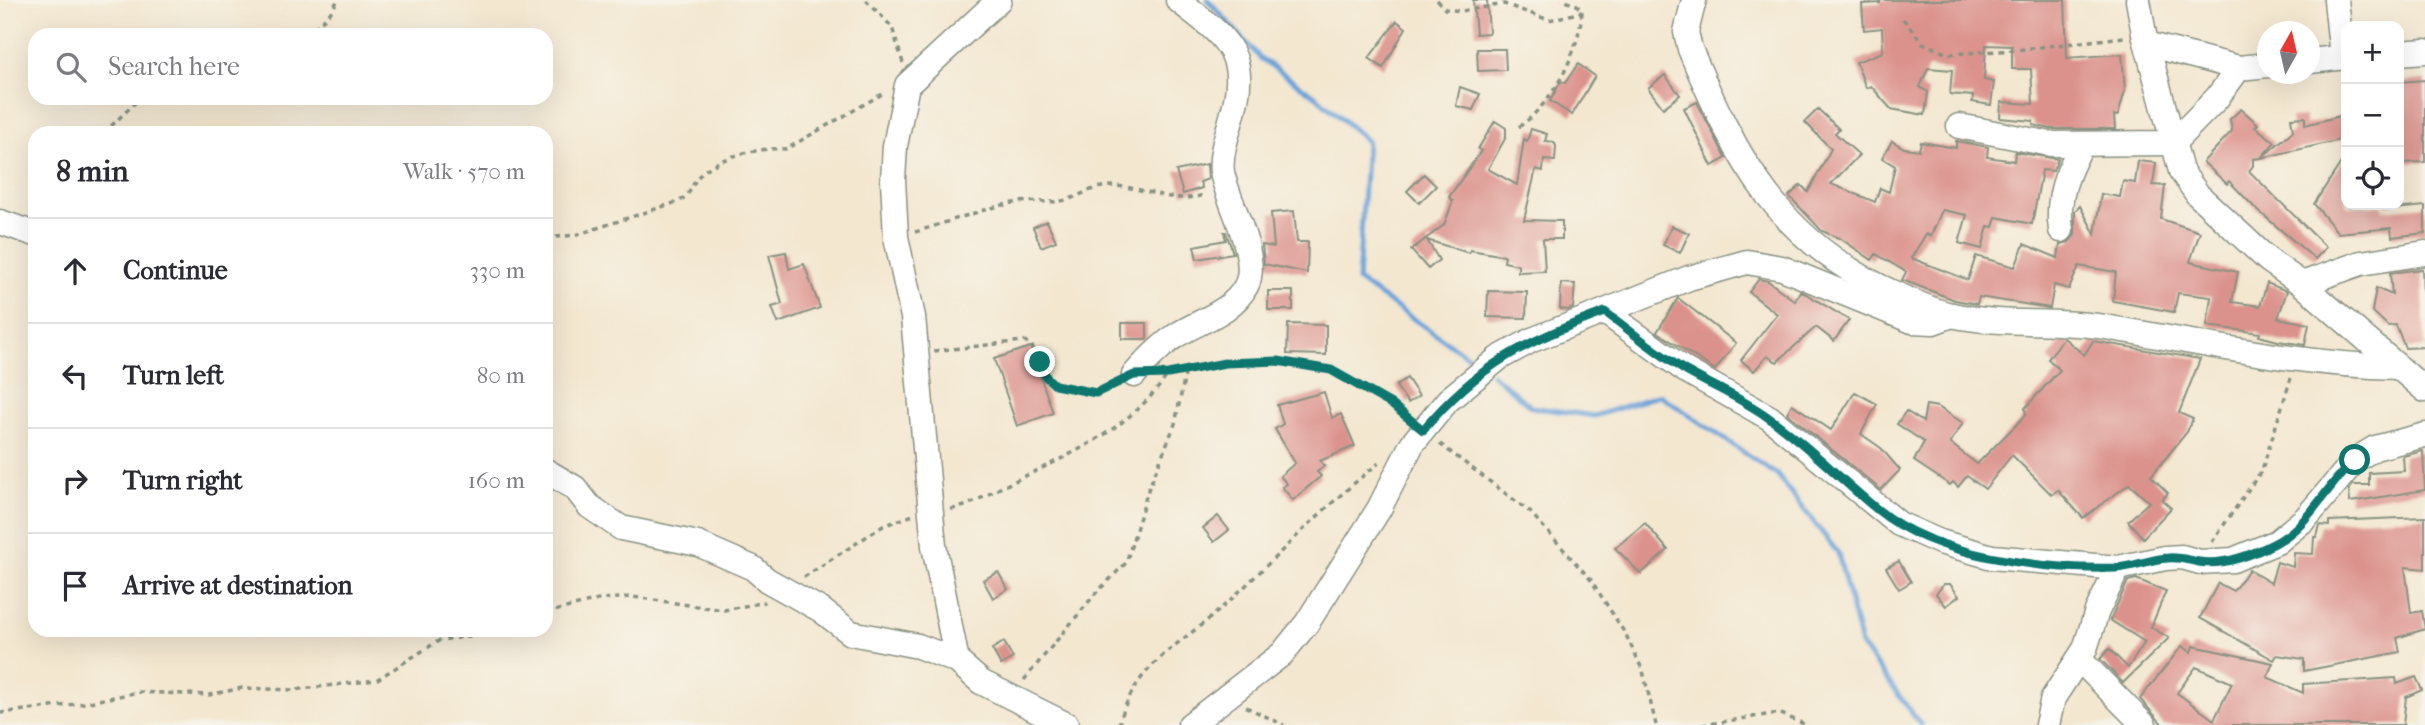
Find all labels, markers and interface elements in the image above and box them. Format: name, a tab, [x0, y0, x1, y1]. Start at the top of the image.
north arrow	[2257, 21, 2320, 84]
map controls	[2341, 21, 2404, 210]
button: +	[2341, 21, 2404, 84]
search box	[28, 28, 553, 105]
icon: search	[52, 48, 90, 86]
text: Search here	[108, 51, 240, 82]
button: −	[2341, 84, 2404, 147]
button: locate	[2341, 147, 2404, 210]
text: 8 min	[56, 154, 129, 189]
text: Walk · 570 m	[403, 158, 525, 185]
icon: ahead	[56, 252, 94, 290]
text: Continue	[123, 255, 228, 286]
text: 330 m	[469, 257, 525, 284]
route end	[1024, 346, 1055, 377]
icon: left	[56, 357, 94, 395]
text: Turn left	[123, 360, 224, 391]
text: 80 m	[477, 362, 525, 389]
route start	[2339, 444, 2370, 475]
icon: right	[56, 462, 94, 500]
text: Turn right	[123, 465, 243, 496]
text: 160 m	[468, 467, 525, 494]
icon: arrive	[56, 567, 94, 605]
text: Arrive at destination	[123, 570, 353, 601]

